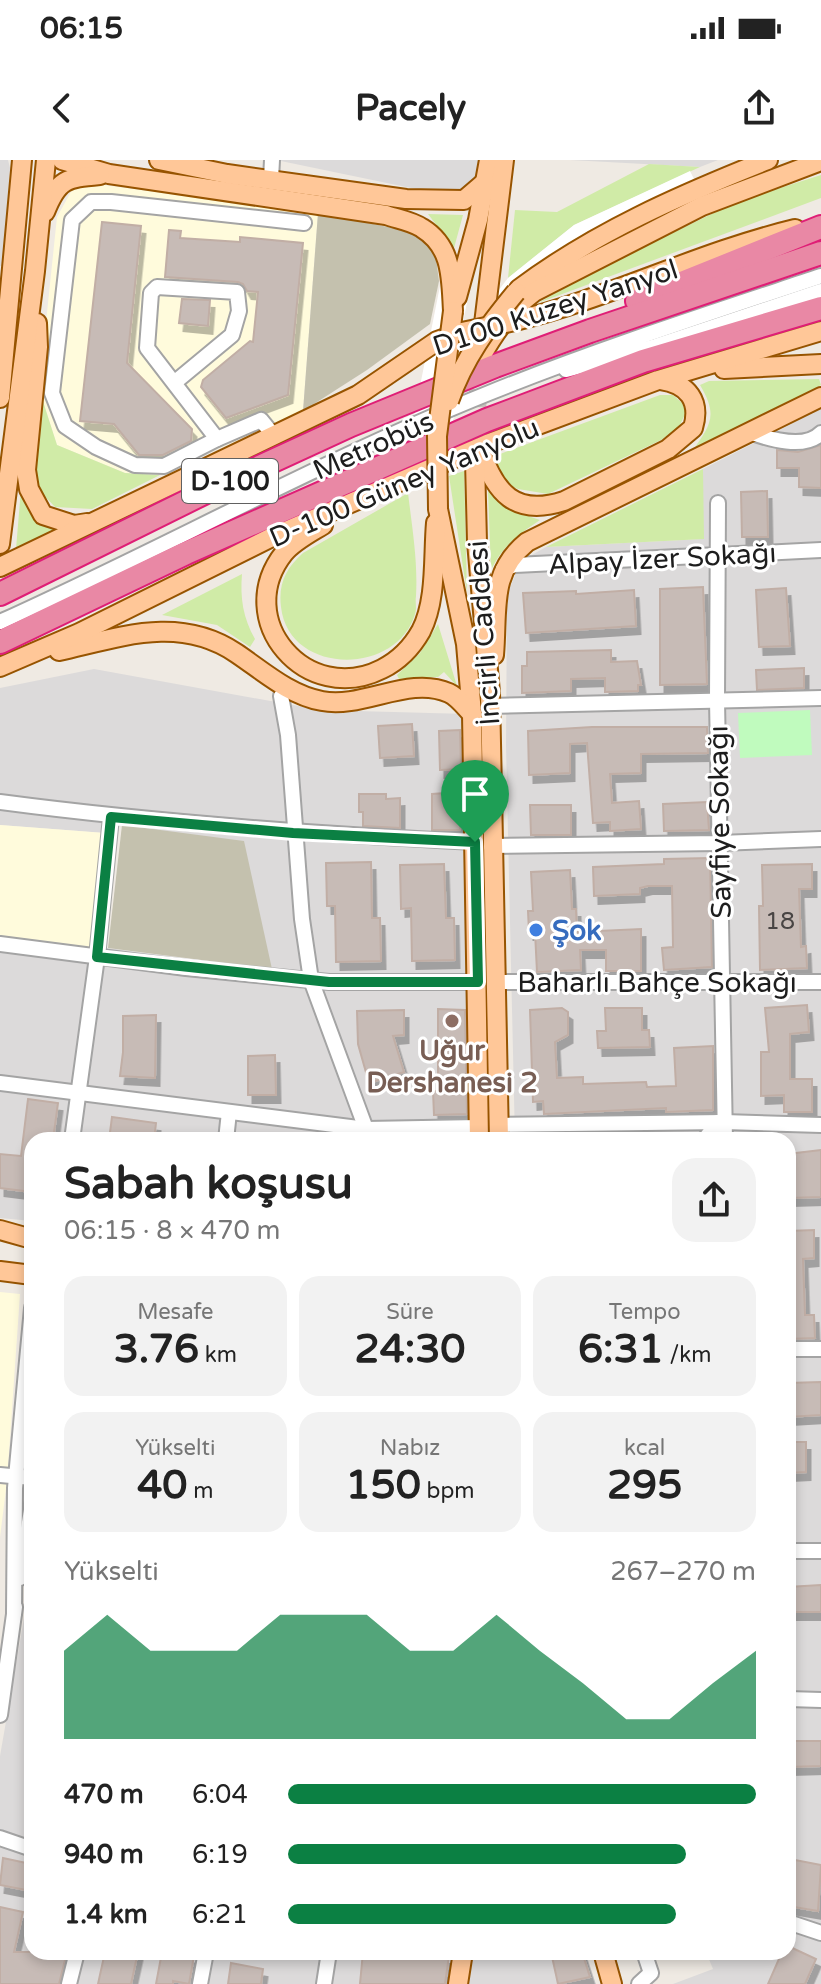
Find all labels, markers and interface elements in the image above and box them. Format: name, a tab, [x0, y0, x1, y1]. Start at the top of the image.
text: 06:15	[40, 10, 123, 47]
icon: back	[40, 86, 84, 130]
icon: share	[737, 86, 781, 130]
text: Pacely	[355, 87, 466, 130]
street label: D100 Kuzey Yanyol	[428, 252, 682, 364]
street label: Metrobüs	[308, 404, 439, 488]
street label: D-100 Güney Yanyolu	[264, 411, 544, 555]
road number: D-100	[182, 459, 278, 503]
street label: Alpay İzer Sokağı	[547, 536, 777, 582]
street label: İncirli Caddesi	[461, 539, 507, 727]
street label: Sayfiye Sokağı	[701, 725, 739, 919]
pin	[441, 760, 509, 842]
icon: arrive	[453, 772, 497, 816]
house number: 18	[765, 907, 795, 936]
place label: Şok	[552, 914, 602, 948]
marker: Şok	[527, 921, 545, 939]
street label: Baharlı Bahçe Sokağı	[517, 966, 797, 1000]
marker: Uğur Dershanesi 2	[443, 1012, 461, 1030]
place label: Uğur Dershanesi 2	[366, 1034, 538, 1100]
text: Sabah koşusu	[64, 1158, 353, 1211]
button: share	[672, 1158, 756, 1242]
text: 06:15 · 8 × 470 m	[64, 1215, 280, 1246]
text: Mesafe	[137, 1299, 213, 1325]
text: Süre	[386, 1299, 434, 1325]
text: Tempo	[609, 1299, 681, 1325]
text: 3.76	[114, 1325, 199, 1373]
text: 24:30	[355, 1325, 465, 1373]
text: 6:31	[578, 1325, 664, 1373]
text: km	[199, 1342, 237, 1368]
text: /km	[664, 1342, 711, 1368]
text: Yükselti	[135, 1435, 215, 1461]
text: Nabız	[380, 1435, 440, 1461]
text: kcal	[624, 1435, 665, 1461]
text: 40	[137, 1461, 187, 1509]
text: 150	[345, 1461, 421, 1509]
text: 295	[607, 1461, 682, 1509]
text: m	[187, 1478, 213, 1504]
text: bpm	[421, 1478, 475, 1504]
text: Yükselti	[64, 1556, 159, 1587]
text: 267–270 m	[610, 1556, 756, 1587]
text: 470 m	[64, 1779, 144, 1810]
text: 6:04	[192, 1779, 248, 1810]
text: 940 m	[64, 1839, 144, 1870]
text: 6:19	[192, 1839, 248, 1870]
text: 1.4 km	[64, 1899, 148, 1930]
text: 6:21	[192, 1899, 248, 1930]

